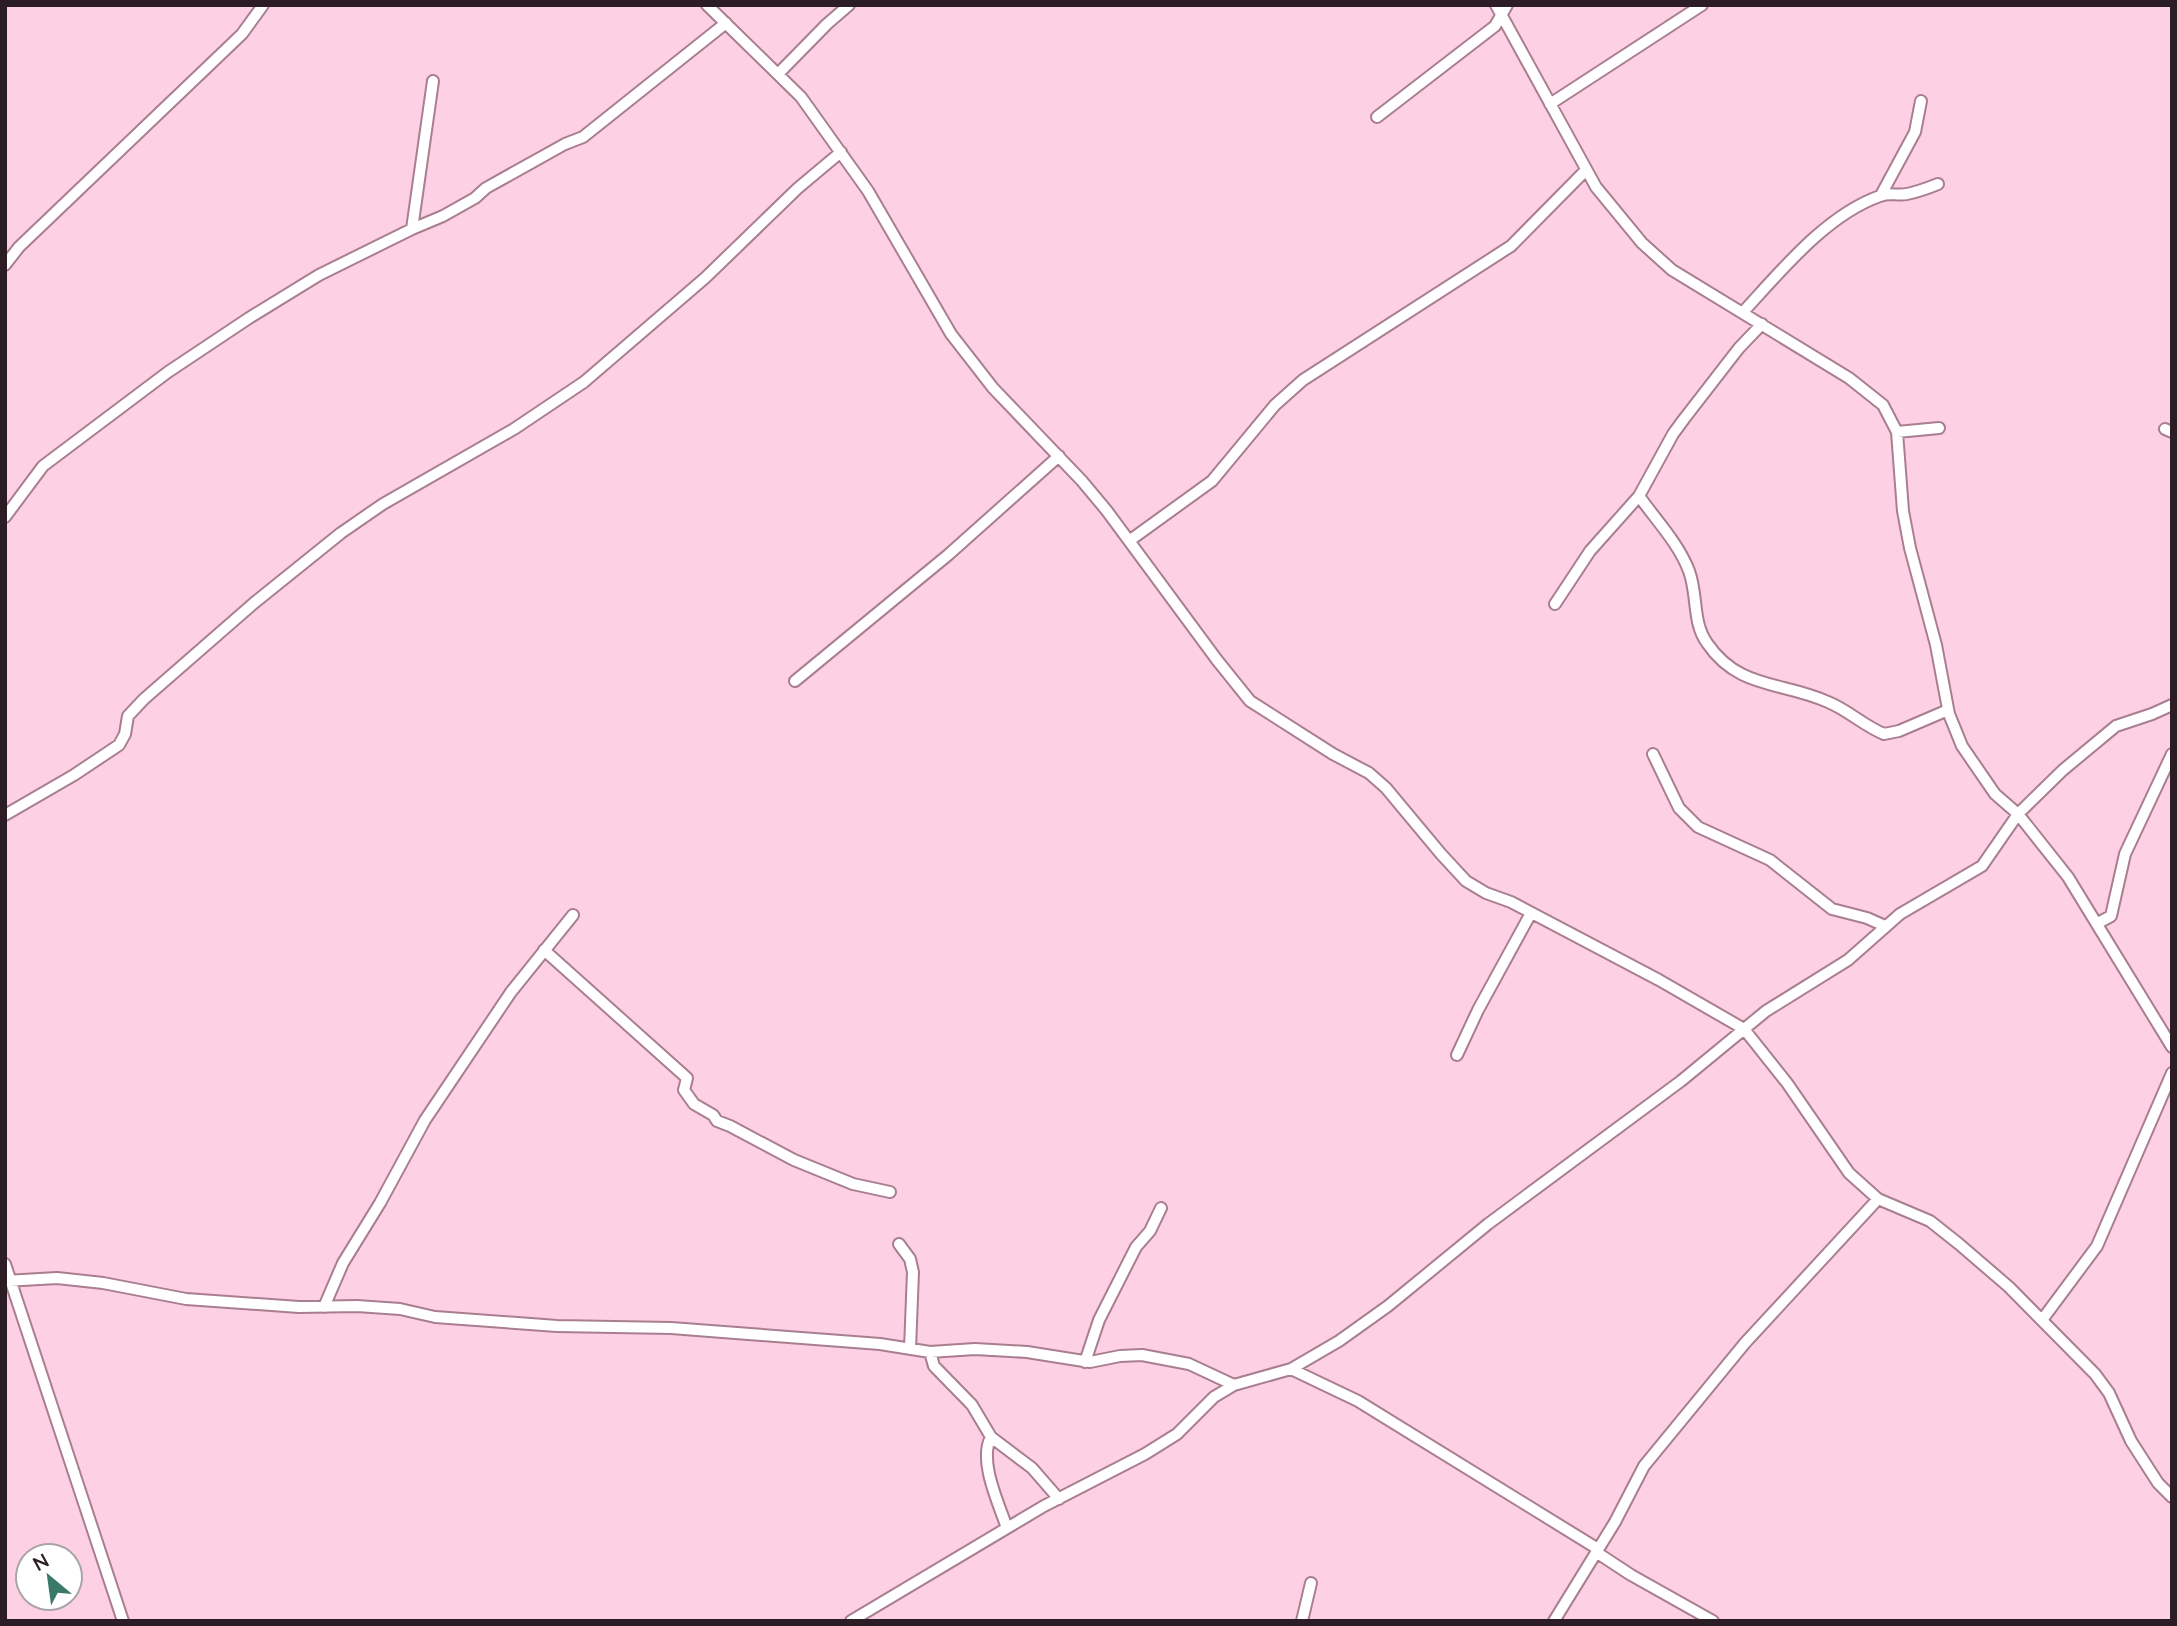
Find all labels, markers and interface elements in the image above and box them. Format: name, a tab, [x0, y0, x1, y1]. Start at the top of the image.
north arrow	[14, 1542, 84, 1612]
text: N	[29, 1548, 52, 1575]

